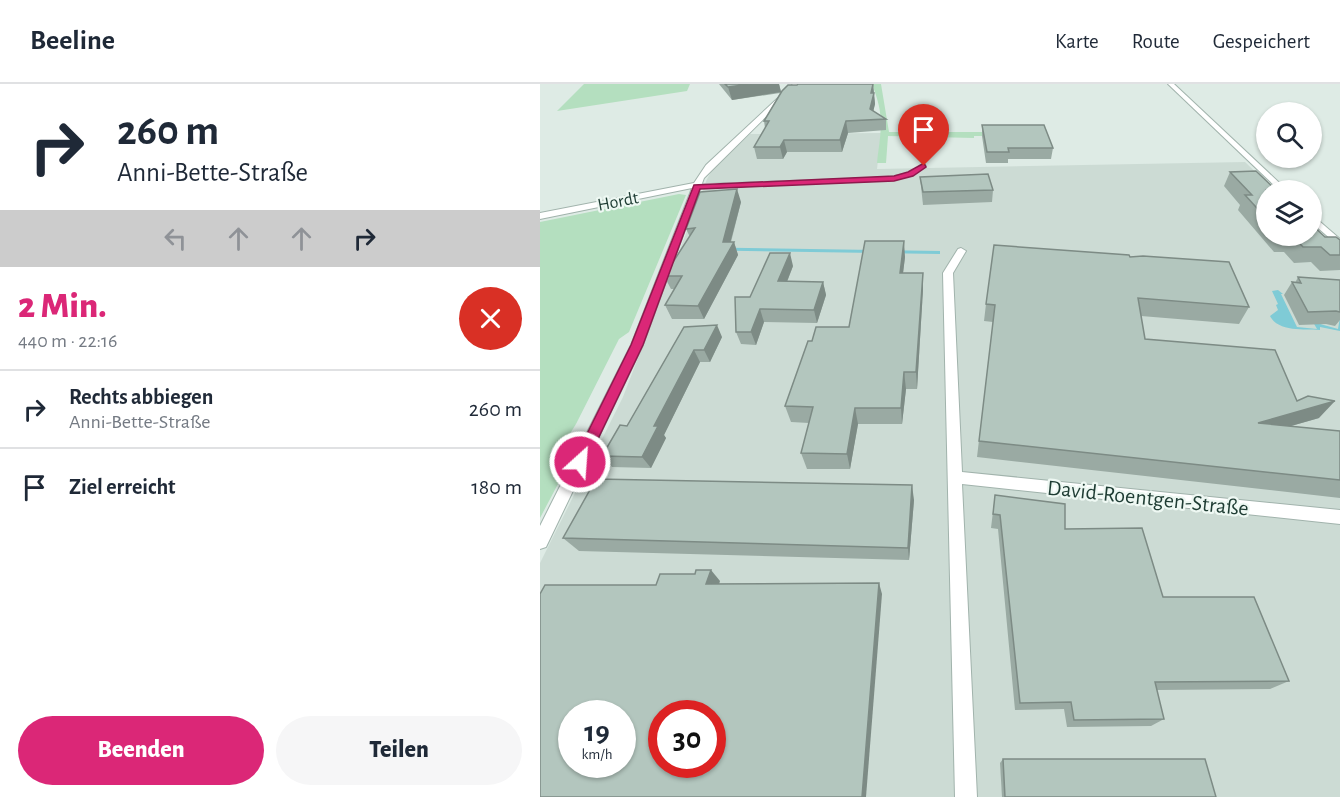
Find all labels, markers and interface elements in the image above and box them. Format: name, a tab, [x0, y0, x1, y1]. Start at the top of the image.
text: Beeline	[30, 27, 115, 55]
text: Karte	[1055, 31, 1099, 52]
text: Route	[1132, 31, 1180, 52]
text: Gespeichert	[1213, 31, 1310, 52]
map controls	[1256, 102, 1322, 246]
button: search	[1256, 102, 1322, 168]
pin	[898, 104, 949, 166]
icon: right	[18, 108, 96, 186]
text: 260 m	[117, 110, 219, 152]
icon: arrive	[907, 113, 940, 146]
text: Anni-Bette-Straße	[117, 159, 308, 186]
button: layers	[1256, 180, 1322, 246]
street label: Hordt	[596, 189, 641, 215]
icon: left	[159, 222, 192, 255]
icon: ahead	[222, 222, 255, 255]
icon: ahead	[285, 222, 318, 255]
icon: right	[348, 222, 381, 255]
button: close	[459, 287, 522, 350]
text: 2 Min.	[18, 288, 107, 324]
text: 440 m · 22:16	[18, 331, 117, 351]
text: Rechts abbiegen	[69, 386, 213, 408]
icon: right	[18, 393, 51, 426]
text: 260 m	[469, 398, 522, 420]
text: Anni-Bette-Straße	[69, 412, 210, 432]
position arrow	[548, 430, 612, 494]
icon: arrive	[18, 471, 51, 504]
text: Ziel erreicht	[69, 476, 176, 498]
text: 180 m	[471, 476, 522, 498]
street label: David-Roentgen-Straße	[1046, 476, 1250, 520]
speed limit sign: 30	[648, 700, 726, 778]
button: Beenden	[18, 716, 264, 785]
button: Teilen	[276, 716, 522, 785]
text: 19	[584, 717, 610, 747]
text: km/h	[582, 747, 612, 762]

